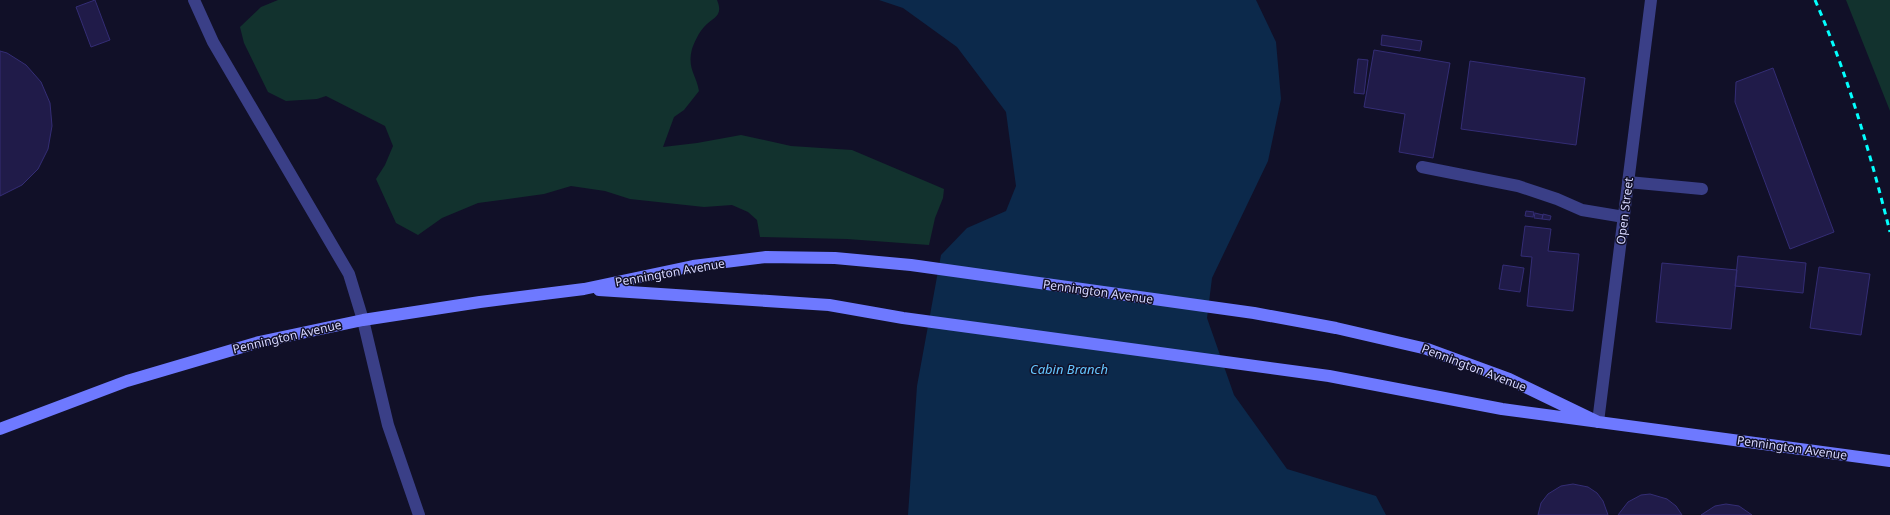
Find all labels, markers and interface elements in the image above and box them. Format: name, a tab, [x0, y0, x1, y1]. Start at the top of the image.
street label: Open Street	[1612, 176, 1637, 246]
street label: Pennington Avenue	[614, 254, 726, 291]
street label: Pennington Avenue	[1042, 275, 1154, 308]
street label: Pennington Avenue	[231, 316, 343, 357]
street label: Pennington Avenue	[1419, 340, 1529, 395]
water label: Cabin Branch	[1030, 360, 1108, 378]
street label: Pennington Avenue	[1736, 431, 1848, 464]

